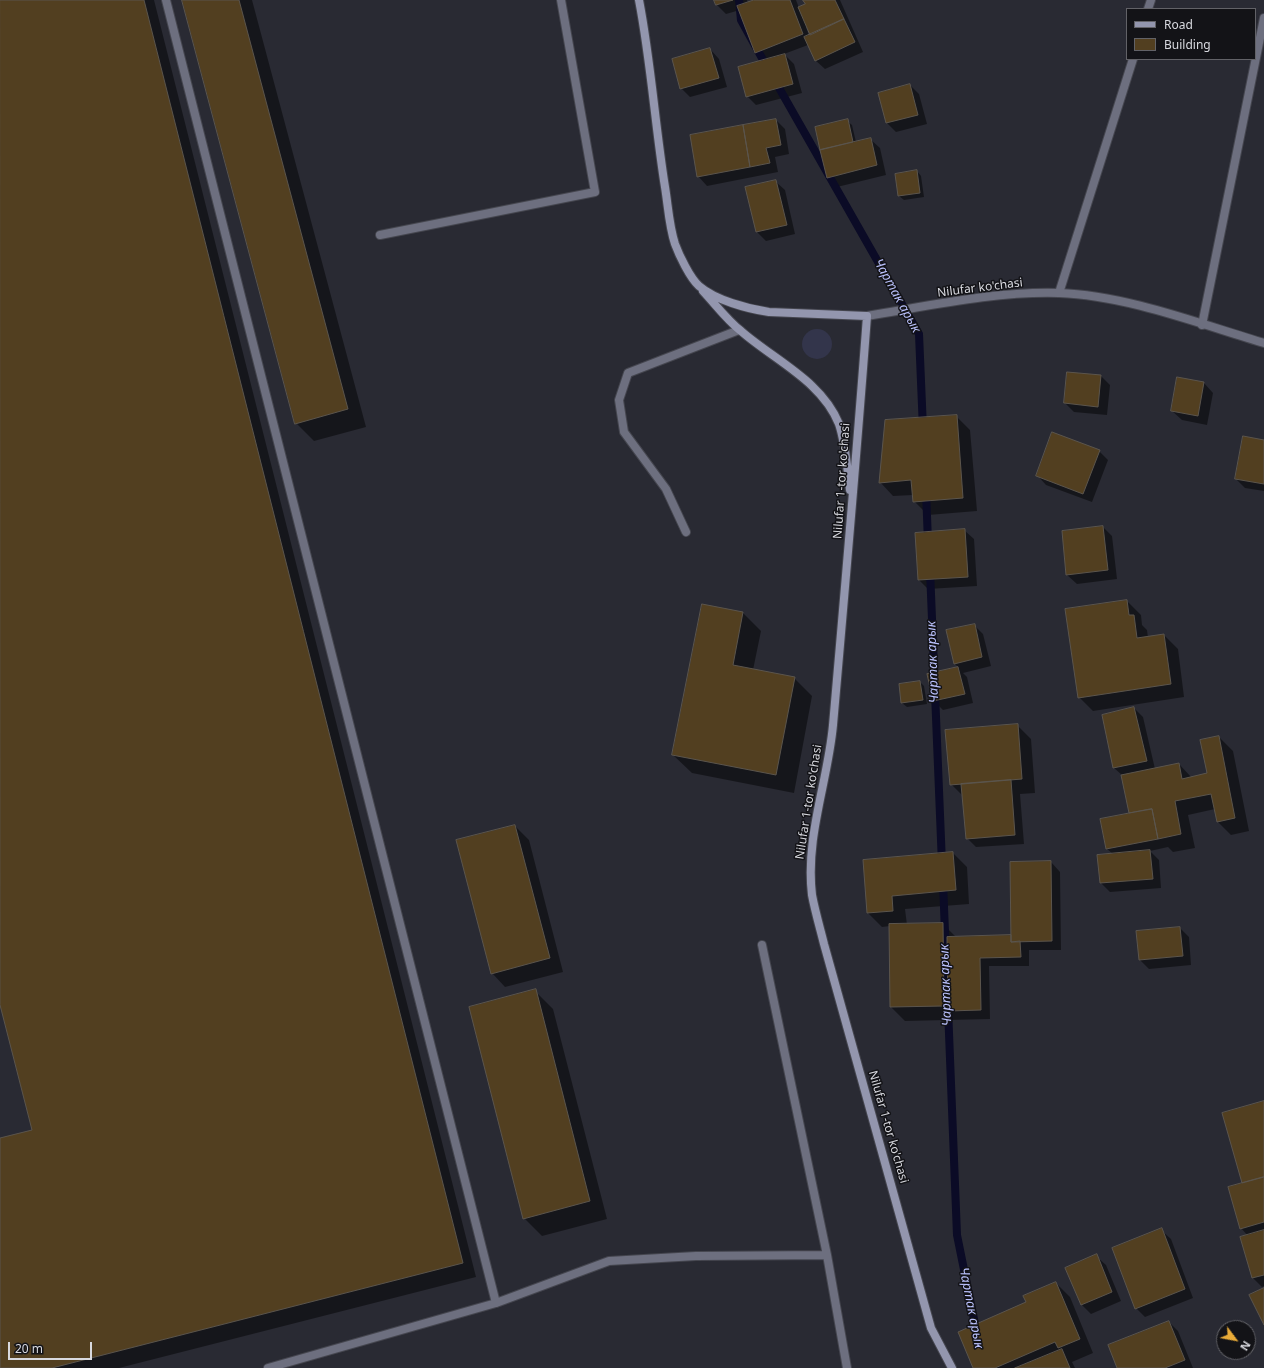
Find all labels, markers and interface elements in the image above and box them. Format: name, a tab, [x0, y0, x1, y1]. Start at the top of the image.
legend	[1126, 8, 1256, 60]
text: Road	[1164, 16, 1193, 33]
text: Building	[1164, 36, 1211, 53]
water label: Чартак арык	[870, 256, 924, 336]
street label: Nilufar ko'chasi	[936, 276, 1024, 300]
street label: Nilufar 1-tor ko'chasi	[831, 422, 853, 540]
water label: Чартак арык	[924, 621, 942, 703]
street label: Nilufar 1-tor ko'chasi	[793, 743, 825, 861]
water label: Чартак арык	[937, 944, 955, 1026]
street label: Nilufar 1-tor ko'chasi	[865, 1069, 911, 1185]
water label: Чартак арык	[955, 1266, 987, 1350]
north arrow	[1216, 1320, 1256, 1360]
scale bar	[10, 1334, 94, 1360]
text: N	[1237, 1338, 1254, 1354]
text: 20 m	[15, 1340, 43, 1357]

